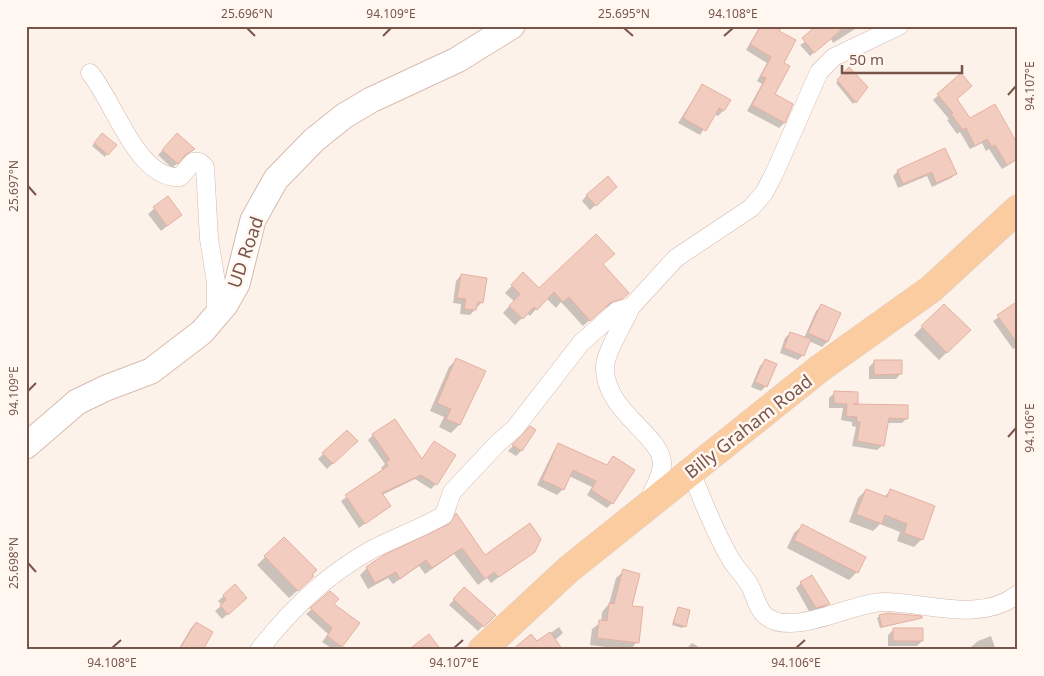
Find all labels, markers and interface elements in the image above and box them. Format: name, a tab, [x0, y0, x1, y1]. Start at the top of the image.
text: 25.696°N	[221, 5, 273, 22]
text: 94.109°E	[366, 5, 416, 22]
text: 25.695°N	[598, 5, 650, 22]
text: 94.108°E	[708, 5, 758, 22]
scale bar	[842, 42, 962, 74]
text: 50 m	[849, 49, 884, 69]
text: 94.107°E	[1021, 61, 1038, 111]
text: 25.697°N	[5, 160, 22, 212]
street label: UD Road	[222, 213, 268, 291]
text: 94.109°E	[5, 366, 22, 416]
street label: Billy Graham Road	[679, 369, 817, 483]
text: 94.106°E	[1021, 403, 1038, 453]
text: 25.698°N	[5, 537, 22, 589]
text: 94.108°E	[87, 654, 137, 671]
text: 94.107°E	[429, 654, 479, 671]
text: 94.106°E	[771, 654, 821, 671]

